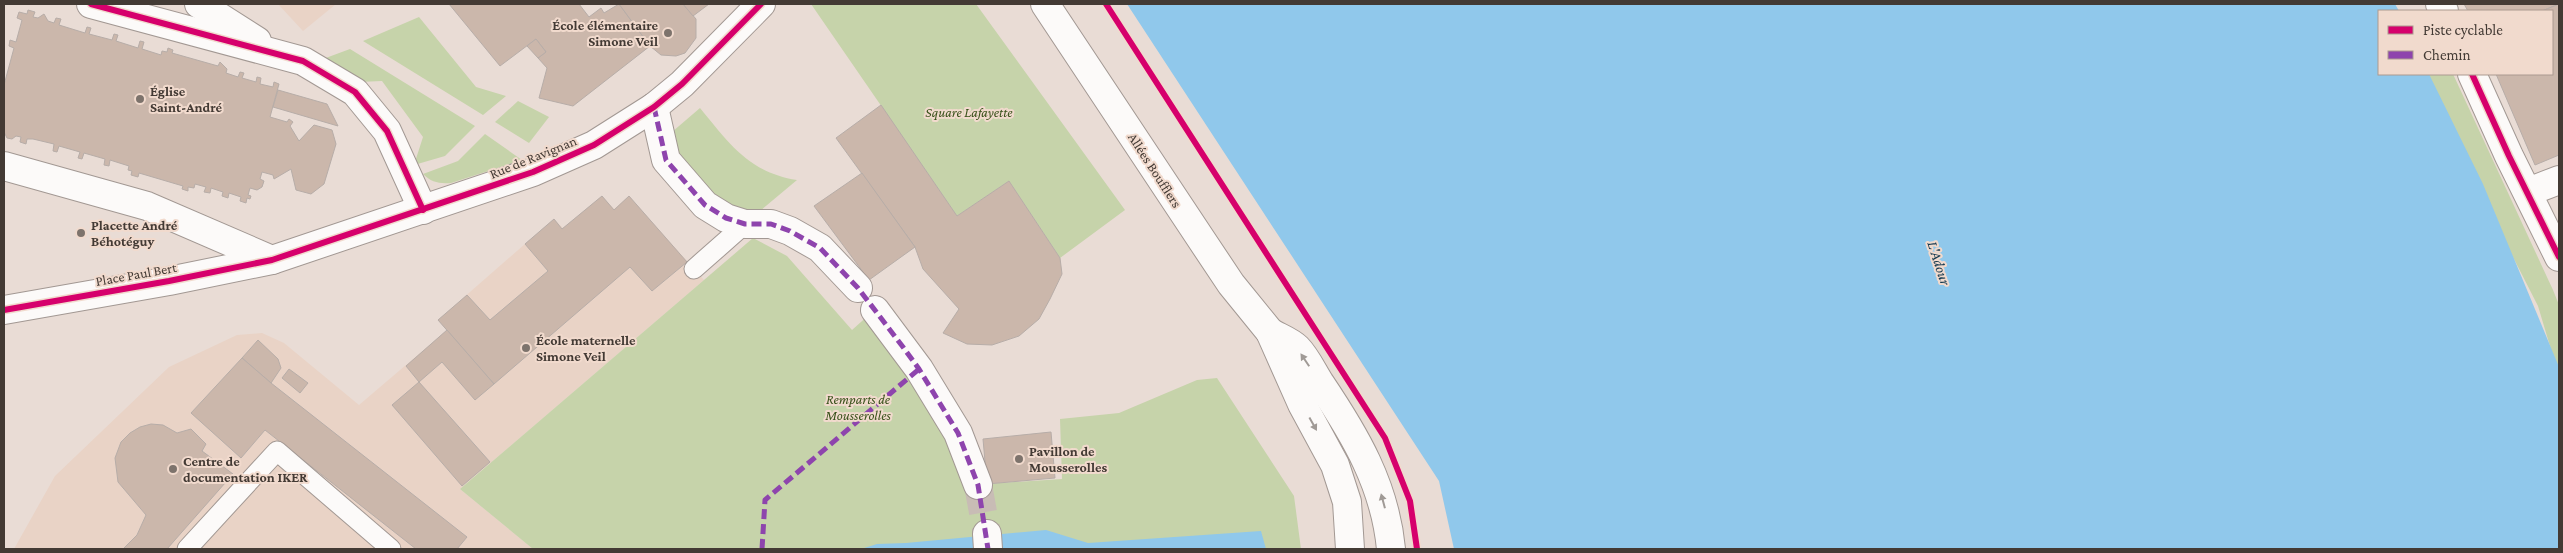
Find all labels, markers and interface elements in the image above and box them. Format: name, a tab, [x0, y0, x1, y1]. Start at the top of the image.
legend	[2378, 10, 2553, 75]
place label: École élémentaire Simone Veil	[552, 17, 658, 49]
text: Piste cyclable	[2423, 22, 2503, 39]
marker: École élémentaire Simone Veil	[662, 27, 674, 39]
text: Chemin	[2423, 47, 2471, 63]
place label: Église Saint-André	[150, 83, 222, 115]
marker: Église Saint-André	[134, 93, 146, 105]
park label: Square Lafayette	[925, 104, 1013, 120]
street label: Allées Boufflers	[1125, 130, 1185, 210]
street label: Rue de Ravignan	[487, 132, 579, 182]
place label: Placette André Béhotéguy	[91, 217, 178, 249]
marker: Placette André Béhotéguy	[75, 227, 87, 239]
water label: L'Adour	[1924, 239, 1954, 288]
street label: Place Paul Bert	[94, 259, 178, 289]
place label: École maternelle Simone Veil	[536, 332, 636, 364]
marker: École maternelle Simone Veil	[520, 342, 532, 354]
one-way arrow	[1300, 353, 1310, 366]
park label: Remparts de Mousserolles	[824, 391, 891, 423]
one-way arrow	[1309, 417, 1317, 432]
place label: Pavillon de Mousserolles	[1029, 443, 1108, 475]
place label: Centre de documentation IKER	[183, 453, 308, 485]
marker: Pavillon de Mousserolles	[1013, 453, 1025, 465]
marker: Centre de documentation IKER	[167, 463, 179, 475]
one-way arrow	[1378, 494, 1386, 509]

